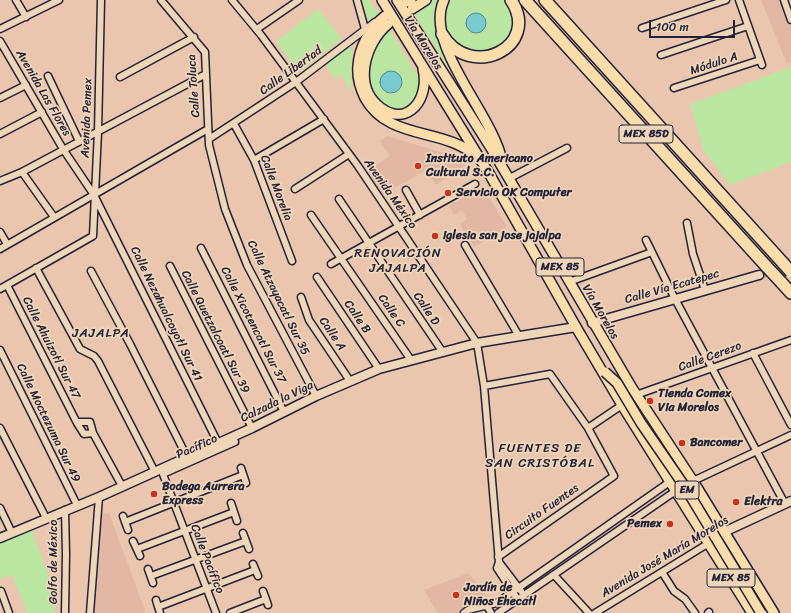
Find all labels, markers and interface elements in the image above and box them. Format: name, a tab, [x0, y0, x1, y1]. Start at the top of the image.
scale bar	[651, 12, 737, 38]
street label: Vía Morelos	[401, 13, 445, 73]
text: 100 m	[656, 16, 689, 38]
street label: Calle Libertad	[257, 44, 325, 98]
street label: Avenida Las Flores	[12, 47, 74, 139]
street label: Módulo A	[688, 50, 740, 78]
street label: Calle Toluca	[185, 54, 203, 118]
street label: Avenida Pemex	[78, 78, 96, 158]
road number: MEX 85D	[619, 125, 673, 143]
place label: Instituto Americano Cultural S.C.	[426, 152, 533, 180]
street label: Calle Morelia	[257, 153, 295, 223]
street label: Avenida México	[360, 156, 420, 232]
marker: Instituto Americano Cultural S.C.	[413, 161, 423, 171]
place label: Servicio OK Computer	[456, 186, 571, 200]
marker: Servicio OK Computer	[443, 188, 453, 198]
place label: iglesia san jose jajalpa	[443, 229, 561, 243]
marker: iglesia san jose jajalpa	[430, 231, 440, 241]
street label: Calle Atzayacatl Sur 35	[244, 238, 312, 358]
street label: Calle Nezahualcoyotl Sur 41	[127, 244, 205, 384]
district label: RENOVACIÓN JAJALPA	[353, 246, 443, 277]
road number: MEX 85	[536, 258, 584, 276]
street label: Calle Xicotencatl Sur 37	[217, 264, 289, 386]
street label: Calle Vía Ecatepec	[623, 267, 721, 307]
street label: Calle Quetzalcoatl Sur 39	[178, 268, 252, 396]
street label: Vía Morelos	[579, 282, 621, 342]
street label: Calle D	[410, 290, 442, 328]
street label: Calle C	[374, 292, 408, 330]
street label: Calle Ahuizotl Sur 47	[19, 294, 83, 402]
street label: Calle B	[341, 298, 373, 336]
street label: Calle A	[316, 314, 348, 354]
district label: JAJALPA	[72, 326, 130, 342]
street label: Calle Cerezo	[677, 339, 743, 375]
street label: Calle Moctezuma Sur 49	[13, 361, 83, 485]
street label: Calzada la Viga	[238, 378, 316, 426]
place label: Tienda Comex Via Morelos	[658, 387, 731, 415]
marker: Tienda Comex Via Morelos	[645, 396, 655, 406]
street label: Pacífico	[174, 432, 220, 462]
place label: Bancomer	[690, 436, 742, 450]
marker: Bancomer	[677, 438, 687, 448]
district label: FUENTES DE SAN CRISTÓBAL	[486, 441, 594, 472]
place label: Bodega Aurrera Express	[162, 480, 245, 508]
street label: Circuito Fuentes	[502, 481, 582, 543]
road number: EM	[675, 481, 699, 499]
marker: Bodega Aurrera Express	[149, 489, 159, 499]
place label: Elektra	[744, 495, 782, 509]
marker: Elektra	[731, 497, 741, 507]
street label: Avenida José María Morelos	[599, 513, 731, 601]
place label: Pemex	[627, 517, 662, 531]
marker: Pemex	[665, 519, 675, 529]
street label: Golfo de México	[47, 520, 61, 604]
street label: Calle Pacífico	[187, 522, 227, 596]
road number: MEX 85	[707, 569, 755, 587]
place label: Jardín de Niños Ehecatl	[464, 581, 536, 609]
marker: Jardín de Niños Ehecatl	[451, 590, 461, 600]

